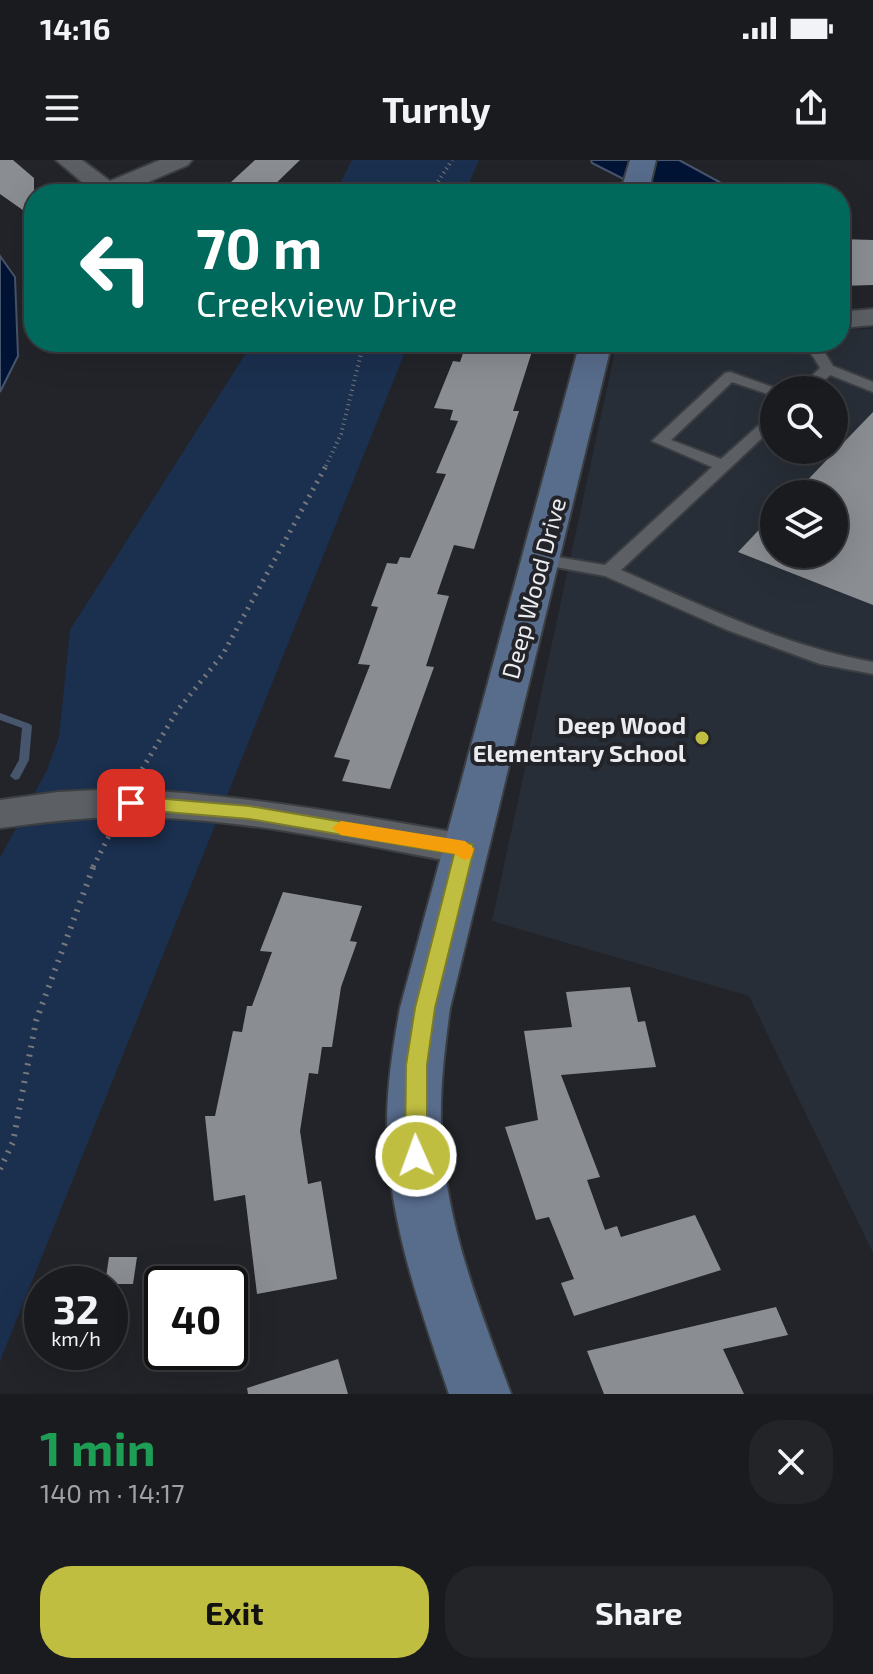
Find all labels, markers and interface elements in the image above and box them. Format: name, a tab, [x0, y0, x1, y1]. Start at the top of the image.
text: 14:16	[40, 10, 110, 46]
icon: menu	[40, 86, 84, 130]
icon: share	[789, 86, 833, 130]
text: Turnly	[382, 87, 491, 130]
text: 70 m	[196, 213, 322, 280]
icon: left	[64, 216, 168, 320]
text: Creekview Drive	[196, 281, 457, 324]
map controls	[760, 376, 848, 568]
button: search	[760, 376, 848, 464]
button: layers	[760, 480, 848, 568]
street label: Deep Wood Drive	[495, 494, 571, 682]
place label: Deep Wood Elementary School	[473, 710, 686, 767]
marker: Deep Wood Elementary School	[693, 729, 711, 747]
pin	[97, 769, 165, 837]
icon: arrive	[109, 781, 153, 825]
position arrow	[374, 1114, 458, 1198]
speed limit sign: 40	[144, 1266, 248, 1370]
text: 32	[53, 1284, 99, 1332]
text: km/h	[51, 1326, 101, 1350]
text: 1 min	[40, 1418, 156, 1476]
button: close	[749, 1420, 833, 1504]
text: 140 m · 14:17	[40, 1477, 184, 1508]
button: Exit	[40, 1566, 429, 1658]
button: Share	[445, 1566, 833, 1658]

